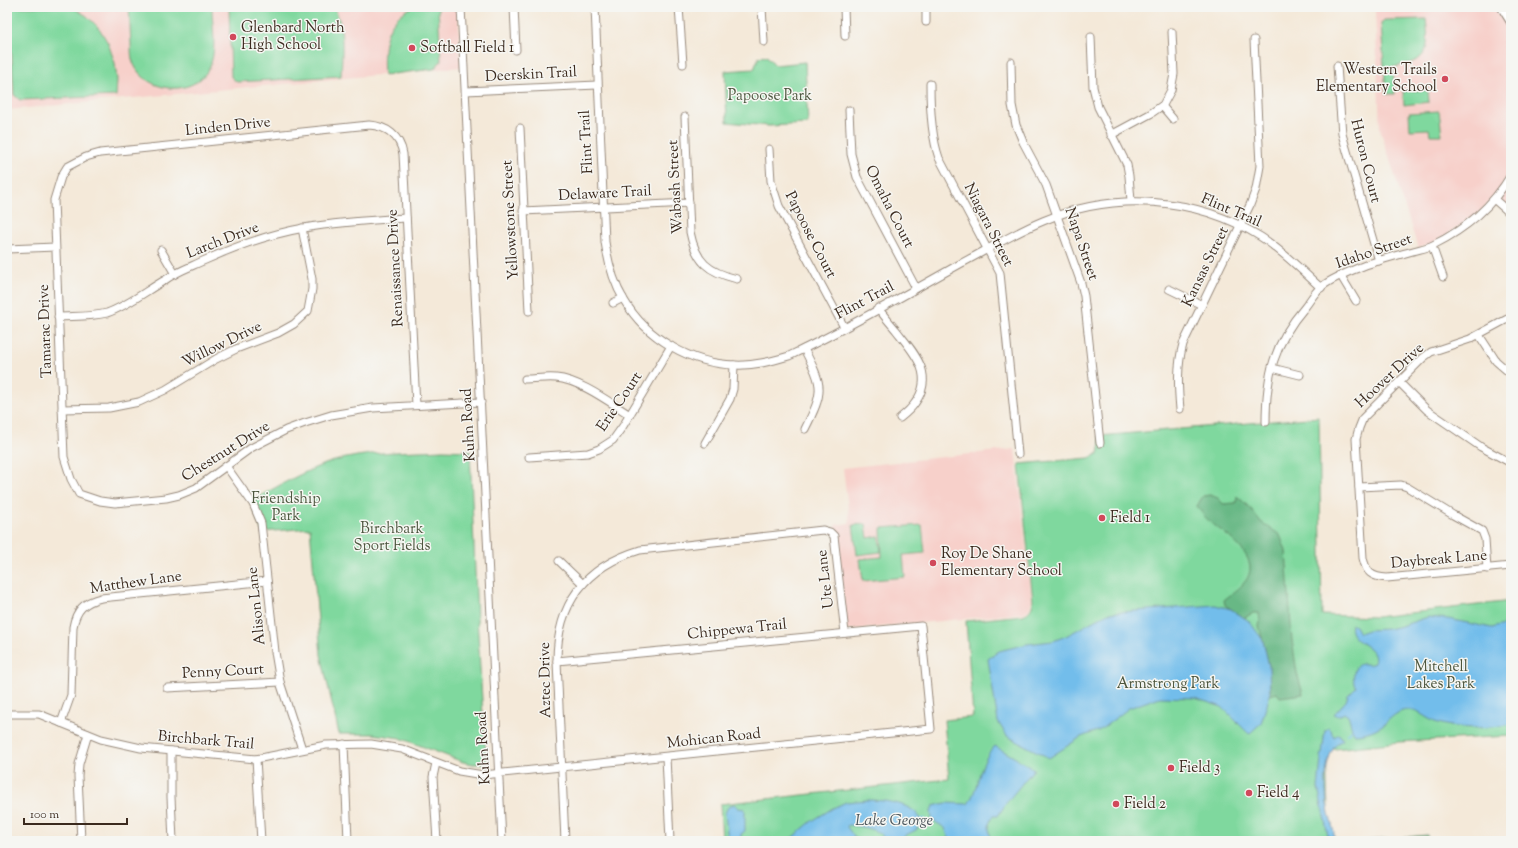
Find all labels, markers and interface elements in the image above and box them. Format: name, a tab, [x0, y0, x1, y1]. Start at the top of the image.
place label: Glenbard North High School	[241, 18, 345, 56]
marker: Glenbard North High School	[228, 32, 238, 42]
place label: Softball Field 1	[420, 38, 514, 59]
marker: Softball Field 1	[407, 43, 417, 53]
place label: Western Trails Elementary School	[1316, 60, 1437, 98]
street label: Deerskin Trail	[484, 62, 578, 88]
marker: Western Trails Elementary School	[1440, 74, 1450, 84]
park label: Papoose Park	[728, 86, 812, 107]
street label: Flint Trail	[575, 109, 599, 175]
street label: Linden Drive	[184, 112, 272, 142]
street label: Huron Court	[1344, 117, 1386, 205]
street label: Wabash Street	[663, 139, 689, 235]
street label: Yellowstone Street	[497, 159, 525, 281]
street label: Omaha Court	[859, 162, 919, 252]
street label: Niagara Street	[958, 180, 1018, 270]
street label: Delaware Trail	[558, 181, 652, 207]
street label: Papoose Court	[779, 188, 841, 282]
street label: Flint Trail	[1197, 189, 1265, 233]
street label: Napa Street	[1059, 205, 1103, 283]
street label: Renaissance Drive	[382, 209, 410, 327]
street label: Larch Drive	[184, 218, 262, 264]
street label: Kansas Street	[1177, 223, 1235, 311]
street label: Idaho Street	[1333, 229, 1415, 275]
street label: Flint Trail	[832, 277, 898, 325]
street label: Tamarac Drive	[34, 284, 58, 378]
street label: Willow Drive	[179, 317, 265, 373]
street label: Hoover Drive	[1351, 339, 1429, 413]
street label: Erie Court	[592, 368, 648, 436]
street label: Kuhn Road	[457, 387, 481, 462]
street label: Chestnut Drive	[178, 416, 274, 488]
park label: Friendship Park	[251, 489, 321, 527]
place label: Field 1	[1110, 508, 1150, 529]
marker: Field 1	[1097, 513, 1107, 523]
park label: Birchbark Sport Fields	[353, 519, 431, 557]
place label: Roy De Shane Elementary School	[941, 544, 1062, 582]
street label: Daybreak Lane	[1390, 545, 1488, 575]
street label: Ute Lane	[812, 548, 840, 610]
marker: Roy De Shane Elementary School	[928, 558, 938, 568]
street label: Matthew Lane	[89, 566, 183, 600]
street label: Alison Lane	[242, 566, 272, 646]
street label: Chippewa Trail	[686, 614, 788, 646]
street label: Aztec Drive	[535, 642, 557, 718]
park label: Mitchell Lakes Park	[1407, 657, 1475, 695]
street label: Penny Court	[181, 659, 265, 685]
park label: Armstrong Park	[1117, 674, 1219, 695]
street label: Kuhn Road	[472, 710, 496, 785]
street label: Mohican Road	[666, 724, 762, 754]
street label: Birchbark Trail	[157, 726, 255, 756]
place label: Field 3	[1179, 758, 1220, 779]
marker: Field 3	[1166, 763, 1176, 773]
place label: Field 4	[1257, 783, 1300, 804]
marker: Field 4	[1244, 788, 1254, 798]
place label: Field 2	[1124, 794, 1166, 815]
marker: Field 2	[1111, 799, 1121, 809]
scale bar	[24, 800, 127, 826]
text: 100 m	[30, 806, 59, 824]
water label: Lake George	[855, 810, 933, 833]

